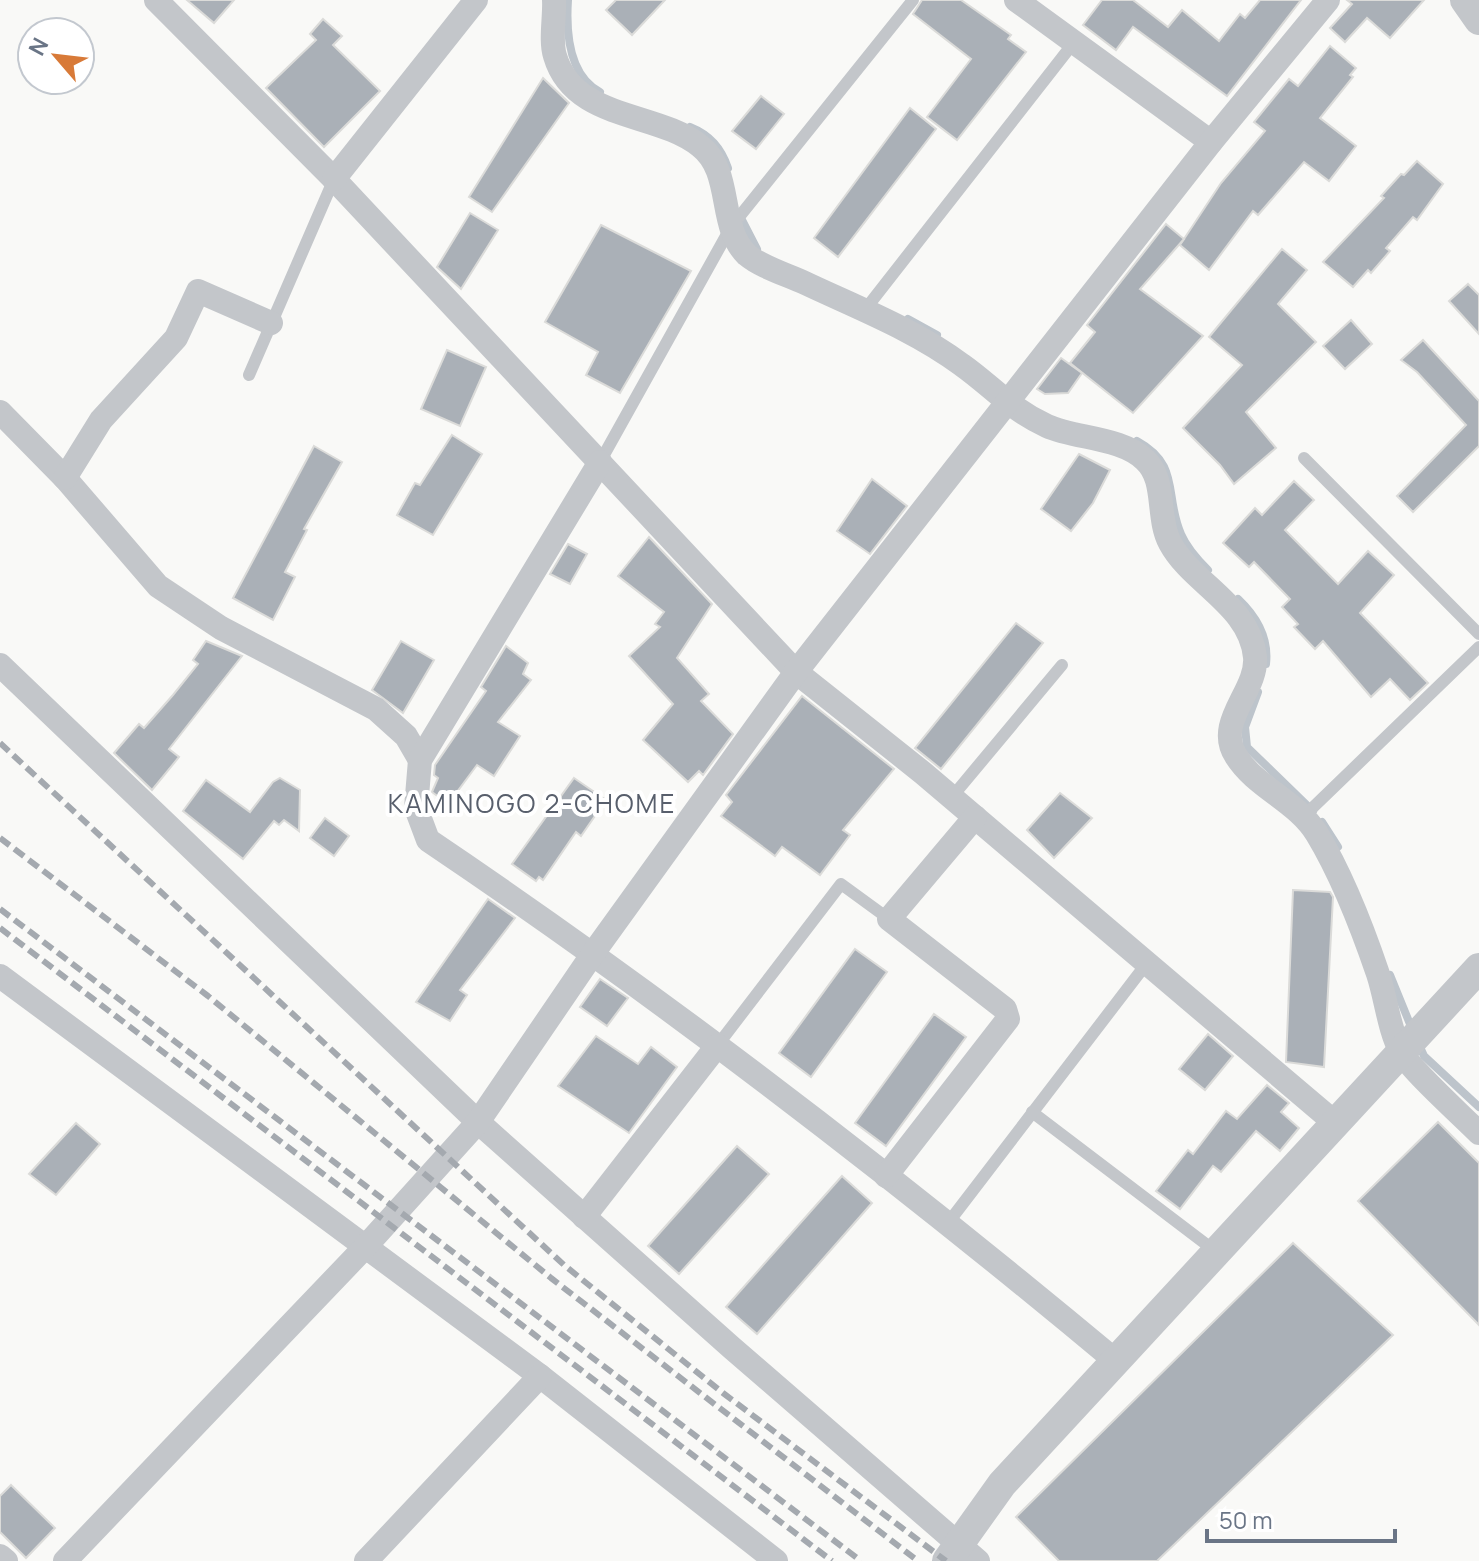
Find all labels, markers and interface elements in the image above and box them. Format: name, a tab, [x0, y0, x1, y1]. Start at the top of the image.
north arrow	[16, 16, 96, 96]
text: N	[21, 33, 55, 61]
district label: KAMINOGO 2-CHOME	[388, 785, 676, 821]
scale bar	[1207, 1493, 1395, 1543]
text: 50 m	[1219, 1503, 1273, 1536]

